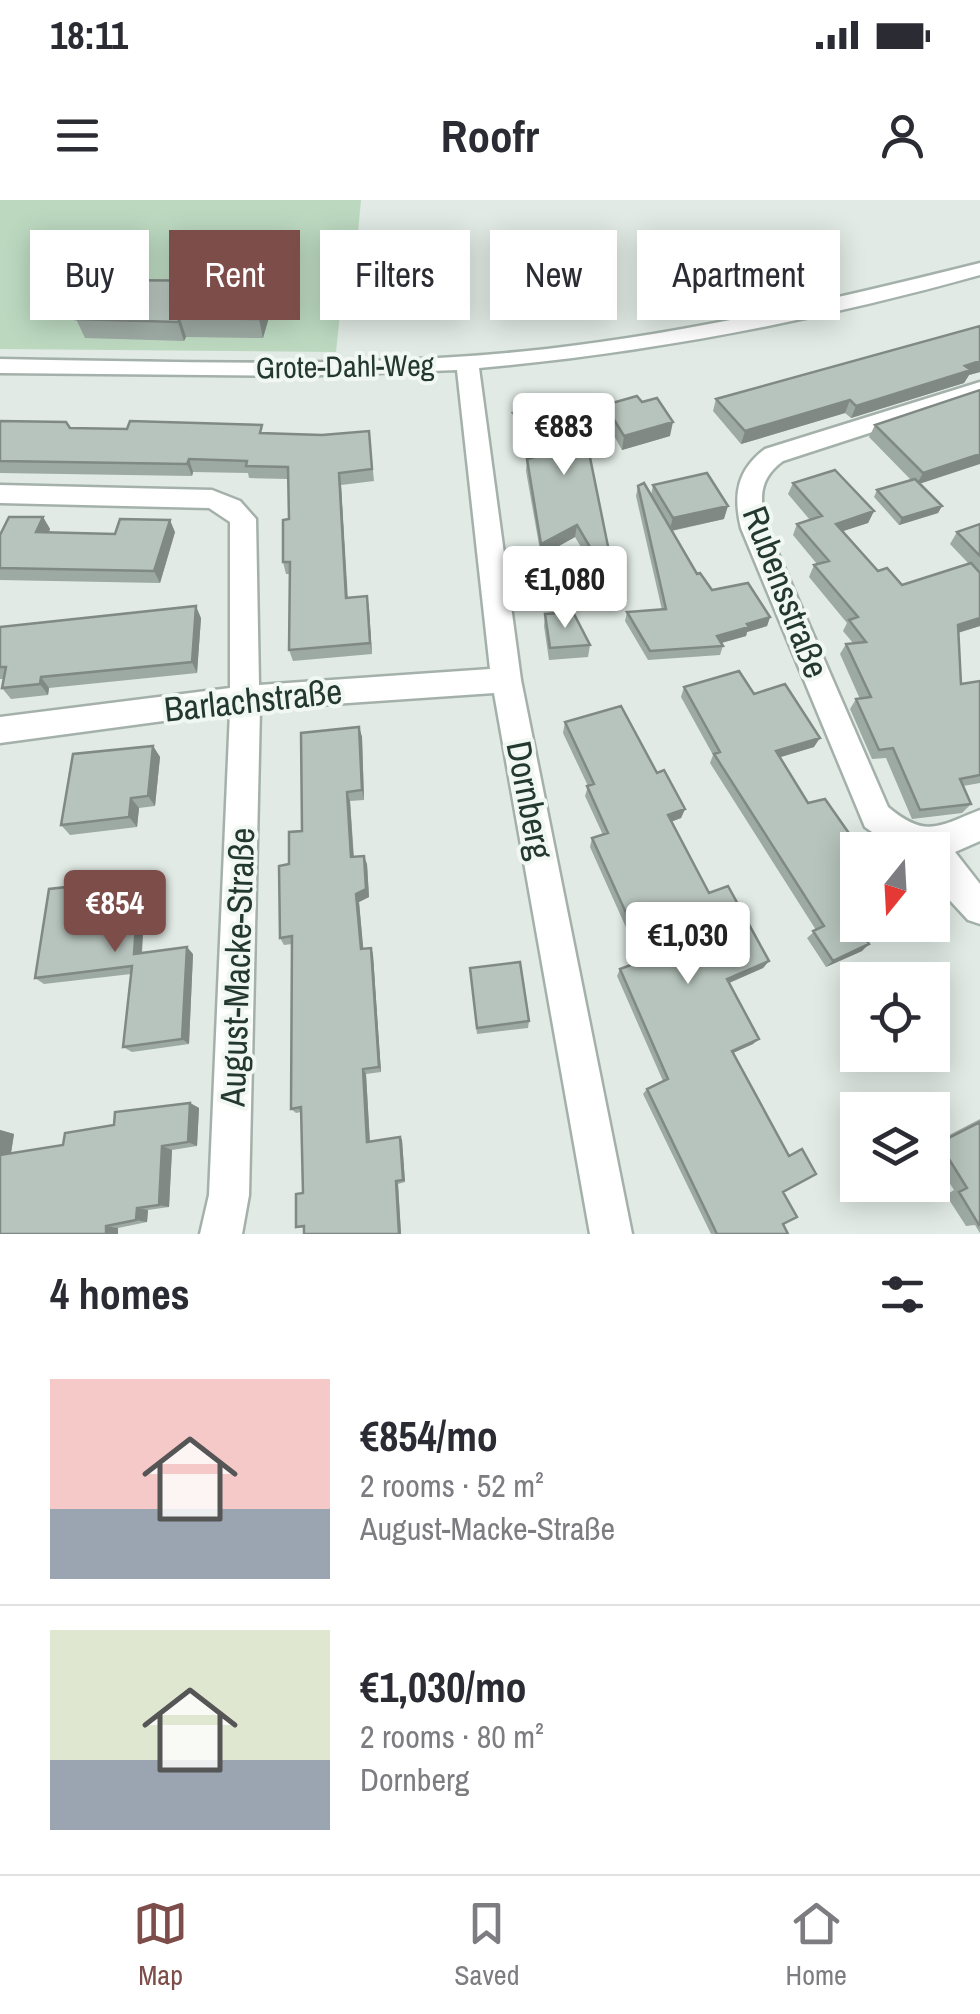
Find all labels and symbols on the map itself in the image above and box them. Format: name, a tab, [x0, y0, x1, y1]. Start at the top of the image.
street label: Grote-Dahl-Weg	[255, 344, 435, 388]
pin: €883	[505, 393, 623, 478]
street label: Rubensstraße	[732, 499, 840, 685]
pin: €1,080	[484, 546, 646, 631]
street label: Barlachstraße	[162, 667, 344, 733]
street label: Dornberg	[496, 737, 564, 863]
street label: August-Macke-Straße	[209, 827, 265, 1108]
north arrow	[840, 832, 950, 942]
pin: €854	[56, 870, 174, 955]
pin: €1,030	[607, 902, 769, 987]

